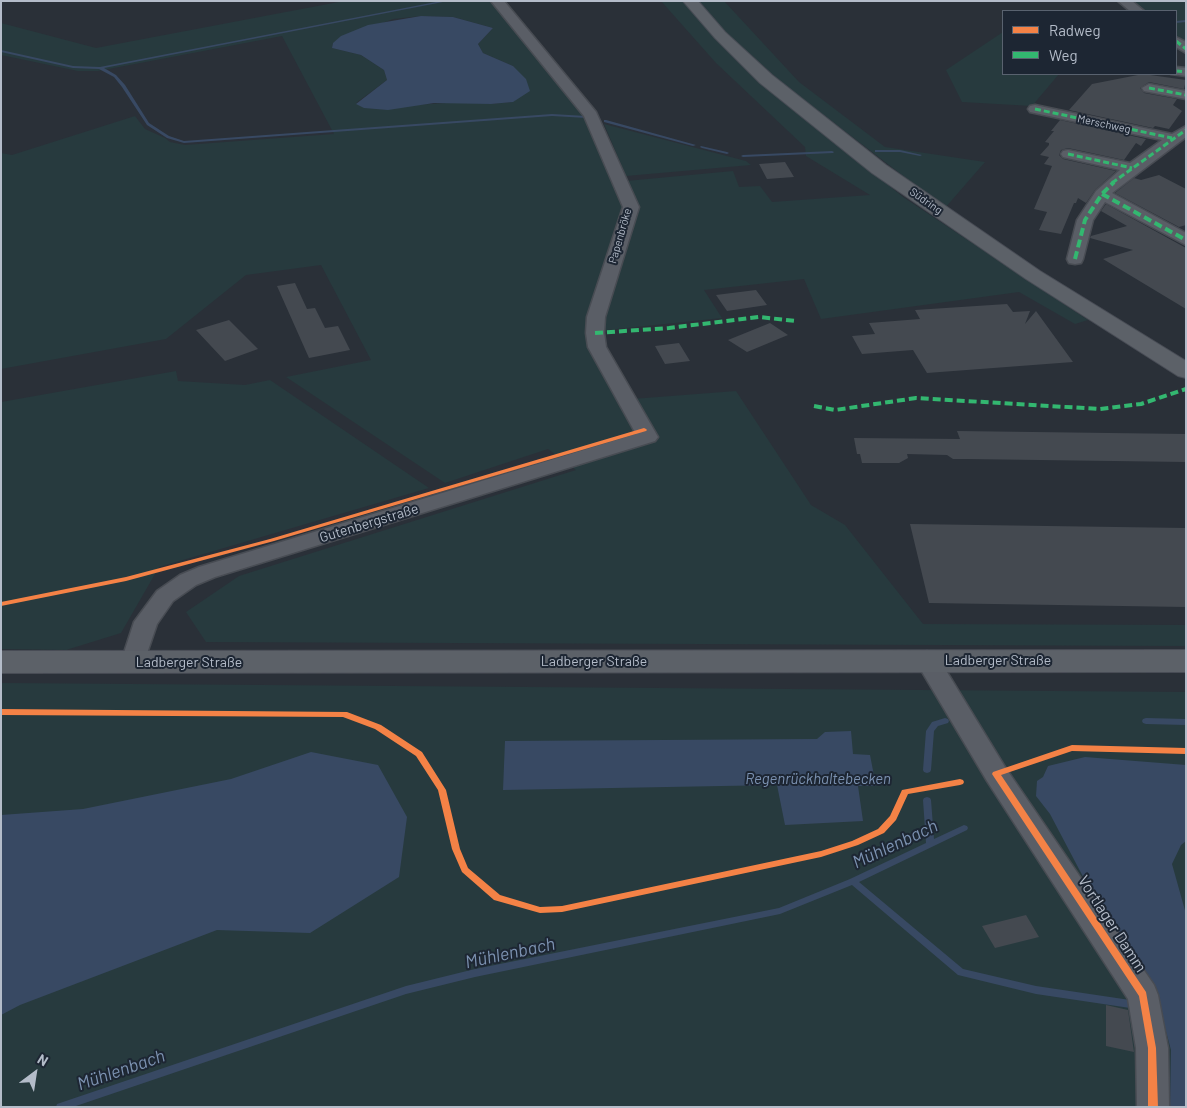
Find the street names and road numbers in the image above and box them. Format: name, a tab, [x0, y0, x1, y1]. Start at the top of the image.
street label: Merschweg	[1076, 112, 1132, 136]
street label: Südring	[907, 185, 945, 217]
street label: Papenbröke	[606, 207, 634, 265]
street label: Gutenbergstraße	[317, 500, 421, 546]
street label: Ladberger Straße	[945, 652, 1051, 668]
street label: Ladberger Straße	[541, 653, 647, 669]
street label: Ladberger Straße	[136, 654, 242, 670]
street label: Vortlager Damm	[1074, 872, 1150, 976]

